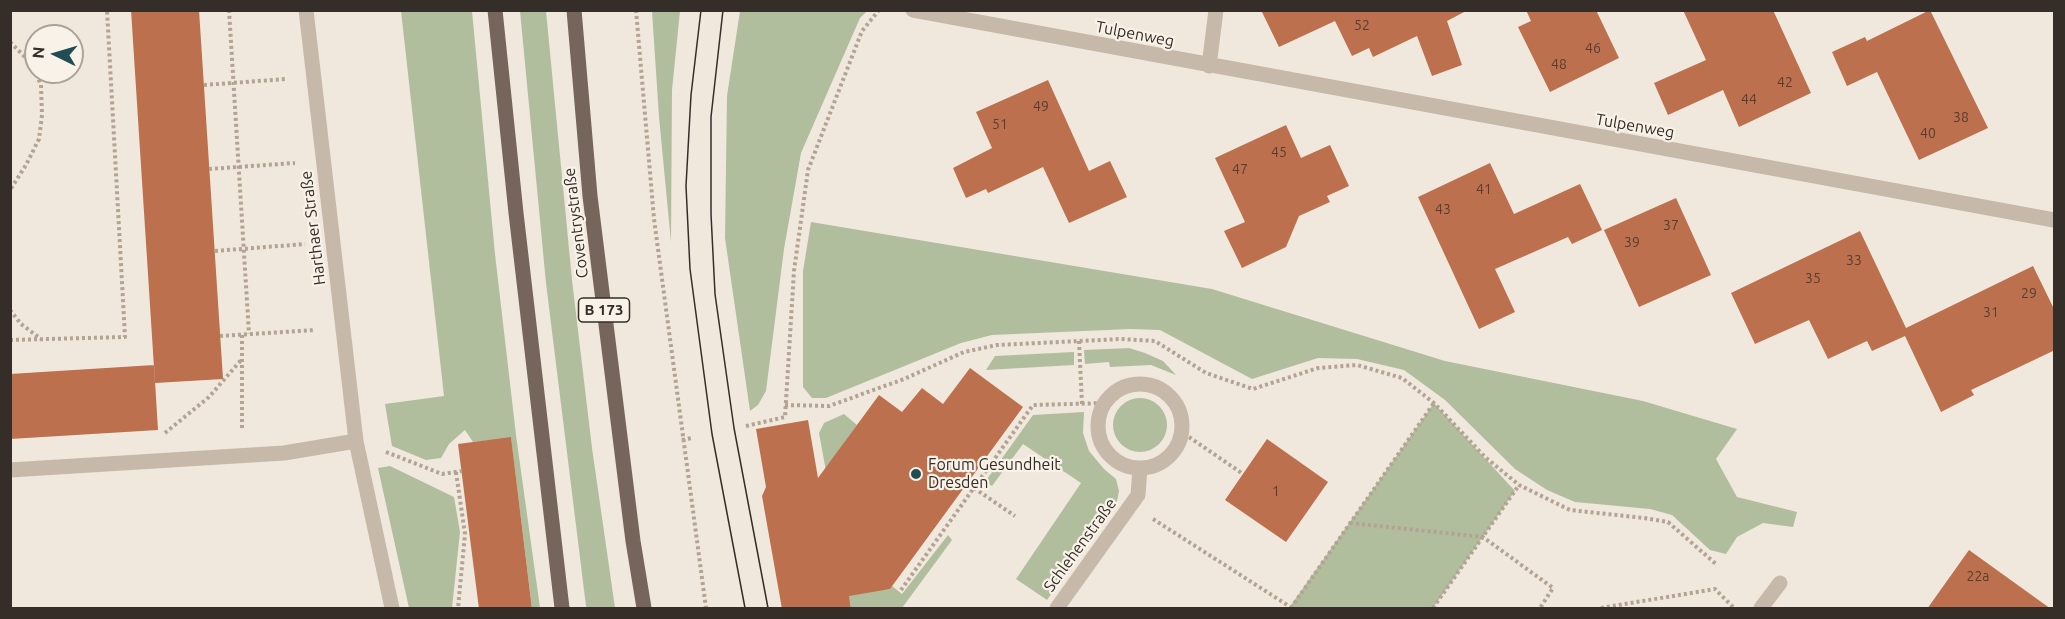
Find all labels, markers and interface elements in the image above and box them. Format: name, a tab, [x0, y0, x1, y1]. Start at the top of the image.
street label: Tulpenweg	[1094, 17, 1176, 51]
house number: 52	[1354, 17, 1370, 33]
north arrow	[24, 24, 84, 84]
house number: 46	[1585, 40, 1601, 56]
text: N	[29, 46, 48, 59]
house number: 48	[1551, 56, 1567, 72]
house number: 42	[1777, 74, 1793, 90]
house number: 44	[1741, 91, 1757, 107]
house number: 49	[1033, 98, 1049, 114]
house number: 38	[1953, 109, 1969, 125]
street label: Tulpenweg	[1594, 110, 1676, 142]
house number: 51	[992, 116, 1008, 132]
house number: 40	[1920, 125, 1936, 141]
house number: 45	[1271, 144, 1287, 160]
house number: 47	[1232, 161, 1248, 177]
street label: Coventrystraße	[560, 167, 592, 279]
street label: Harthaer Straße	[296, 170, 330, 286]
house number: 41	[1476, 181, 1492, 197]
house number: 43	[1435, 201, 1451, 217]
house number: 37	[1663, 217, 1679, 233]
house number: 39	[1624, 234, 1640, 250]
house number: 33	[1846, 252, 1862, 268]
house number: 35	[1805, 270, 1821, 286]
house number: 29	[2021, 285, 2037, 301]
road number: B 173	[578, 298, 630, 322]
house number: 31	[1983, 304, 1999, 320]
place label: Forum Gesundheit Dresden	[928, 455, 1061, 493]
marker: Forum Gesundheit Dresden	[909, 467, 923, 481]
house number: 1	[1272, 483, 1280, 499]
street label: Schlehenstraße	[1040, 494, 1120, 596]
house number: 22a	[1967, 568, 1989, 584]

